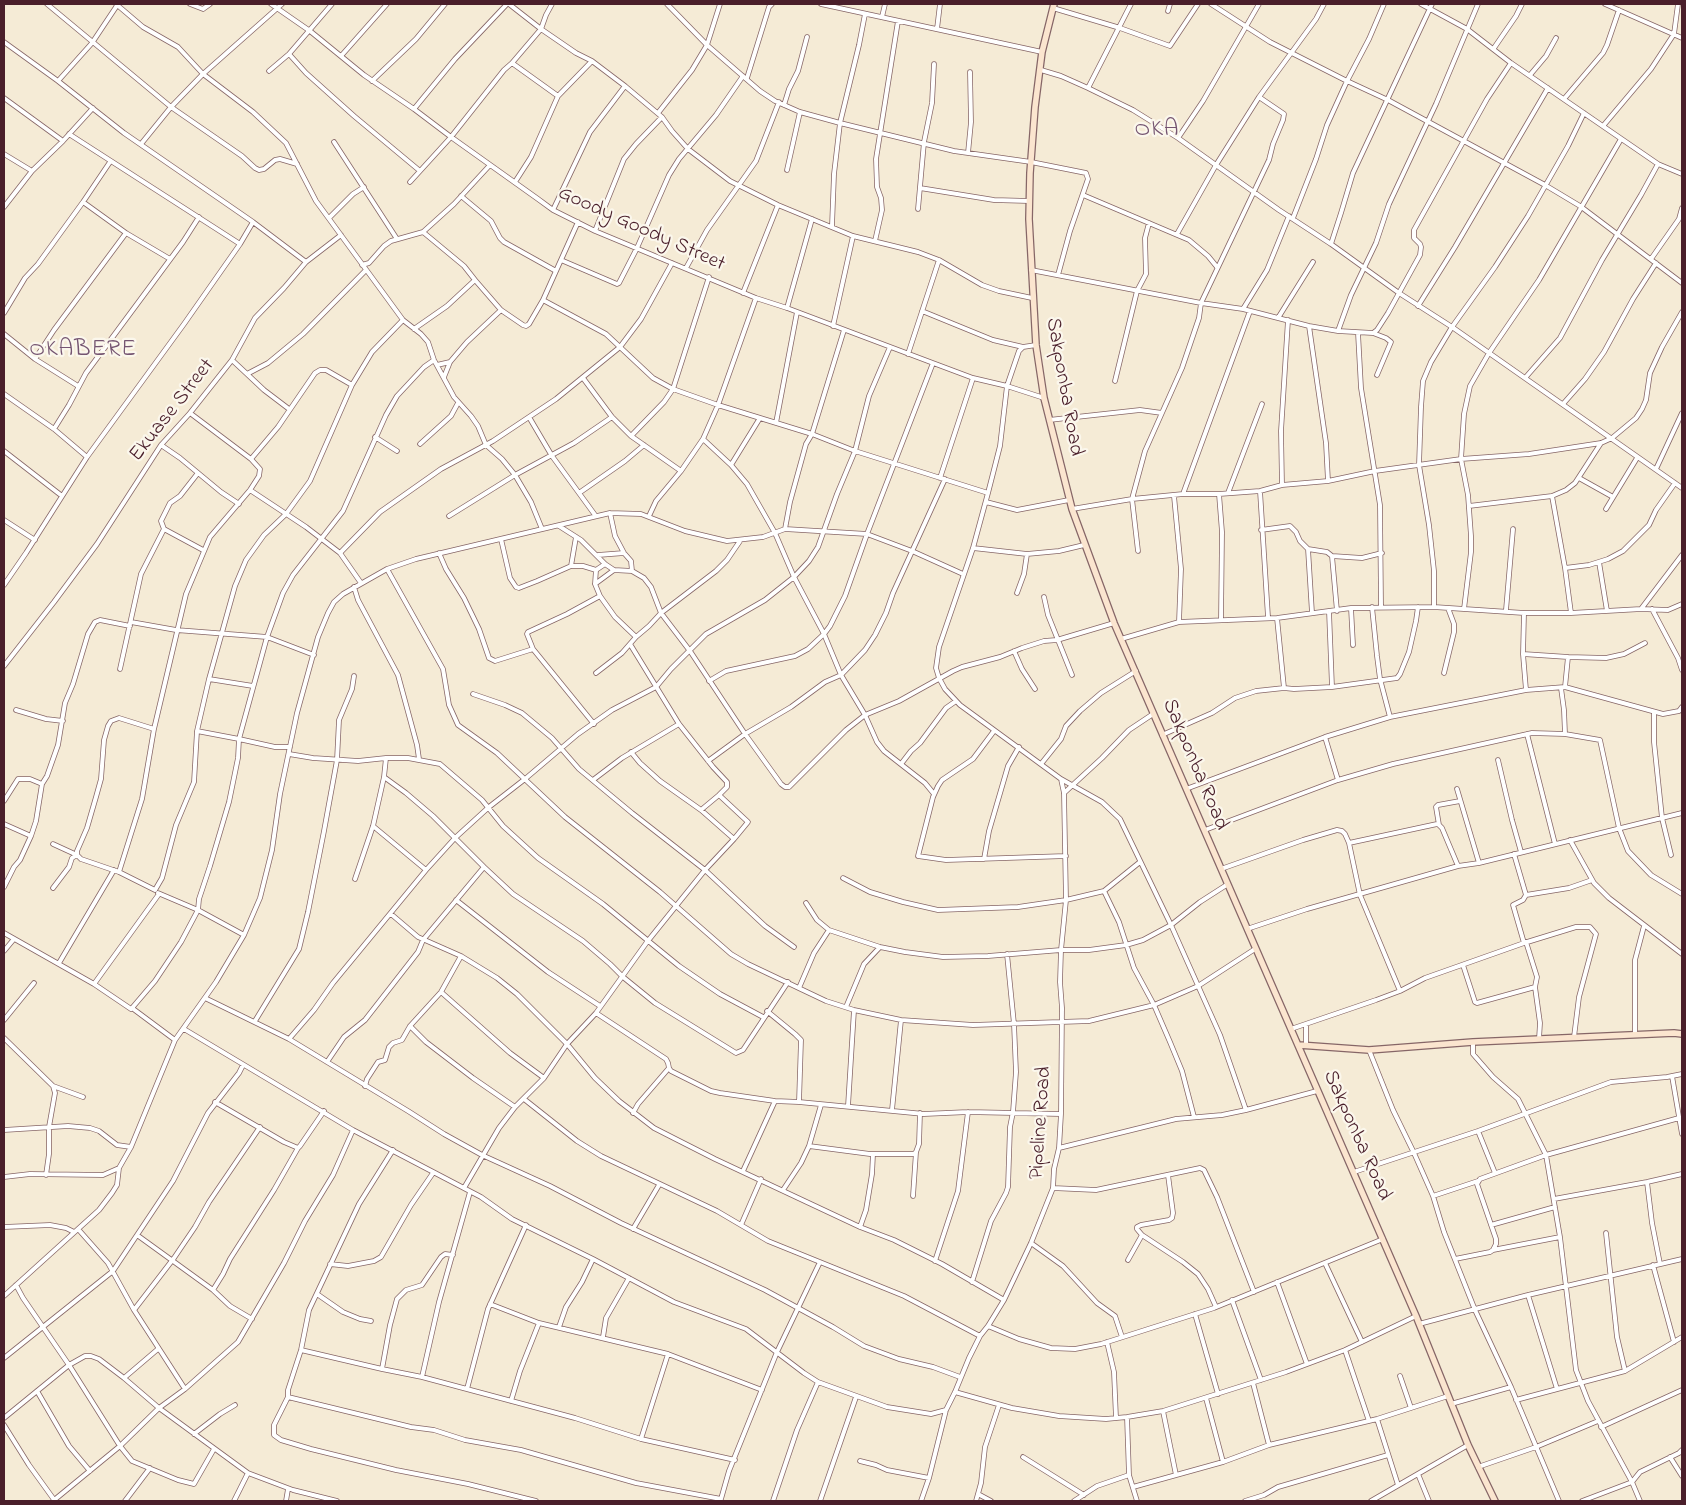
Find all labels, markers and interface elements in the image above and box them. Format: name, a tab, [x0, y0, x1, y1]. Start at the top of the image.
district label: OKA	[1134, 117, 1180, 145]
street label: Goody Goody Street	[553, 182, 729, 278]
street label: Sakponba Road	[1038, 316, 1088, 458]
district label: OKABERE	[28, 337, 138, 365]
street label: Ekuase Street	[125, 355, 221, 467]
street label: Sakponba Road	[1155, 696, 1233, 834]
street label: Pipeline Road	[1025, 1066, 1059, 1180]
street label: Sakponba Road	[1316, 1067, 1396, 1205]

